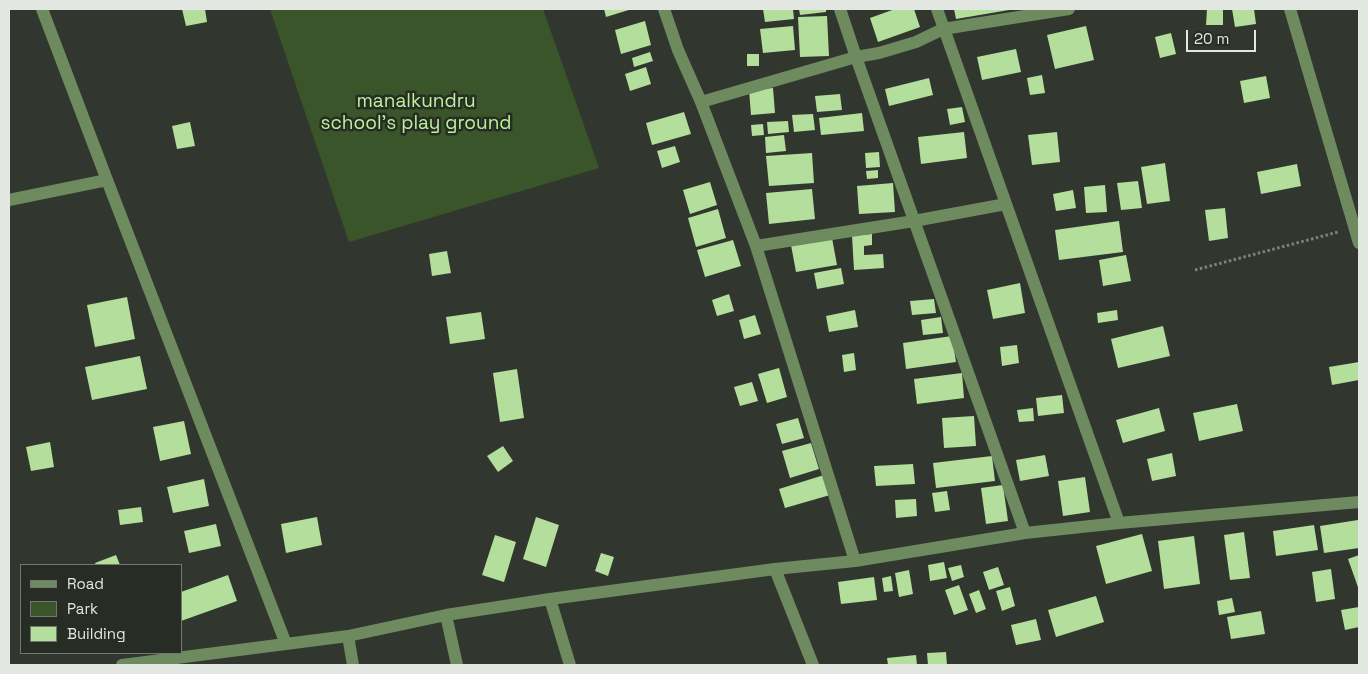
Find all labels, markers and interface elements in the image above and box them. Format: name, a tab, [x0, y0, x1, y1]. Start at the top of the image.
scale bar	[1188, 20, 1258, 52]
text: 20 m	[1194, 29, 1229, 48]
park label: manalkundru school's play ground	[320, 91, 512, 135]
legend	[20, 564, 182, 654]
text: Road	[67, 574, 104, 593]
text: Park	[67, 599, 98, 618]
text: Building	[67, 624, 126, 643]

